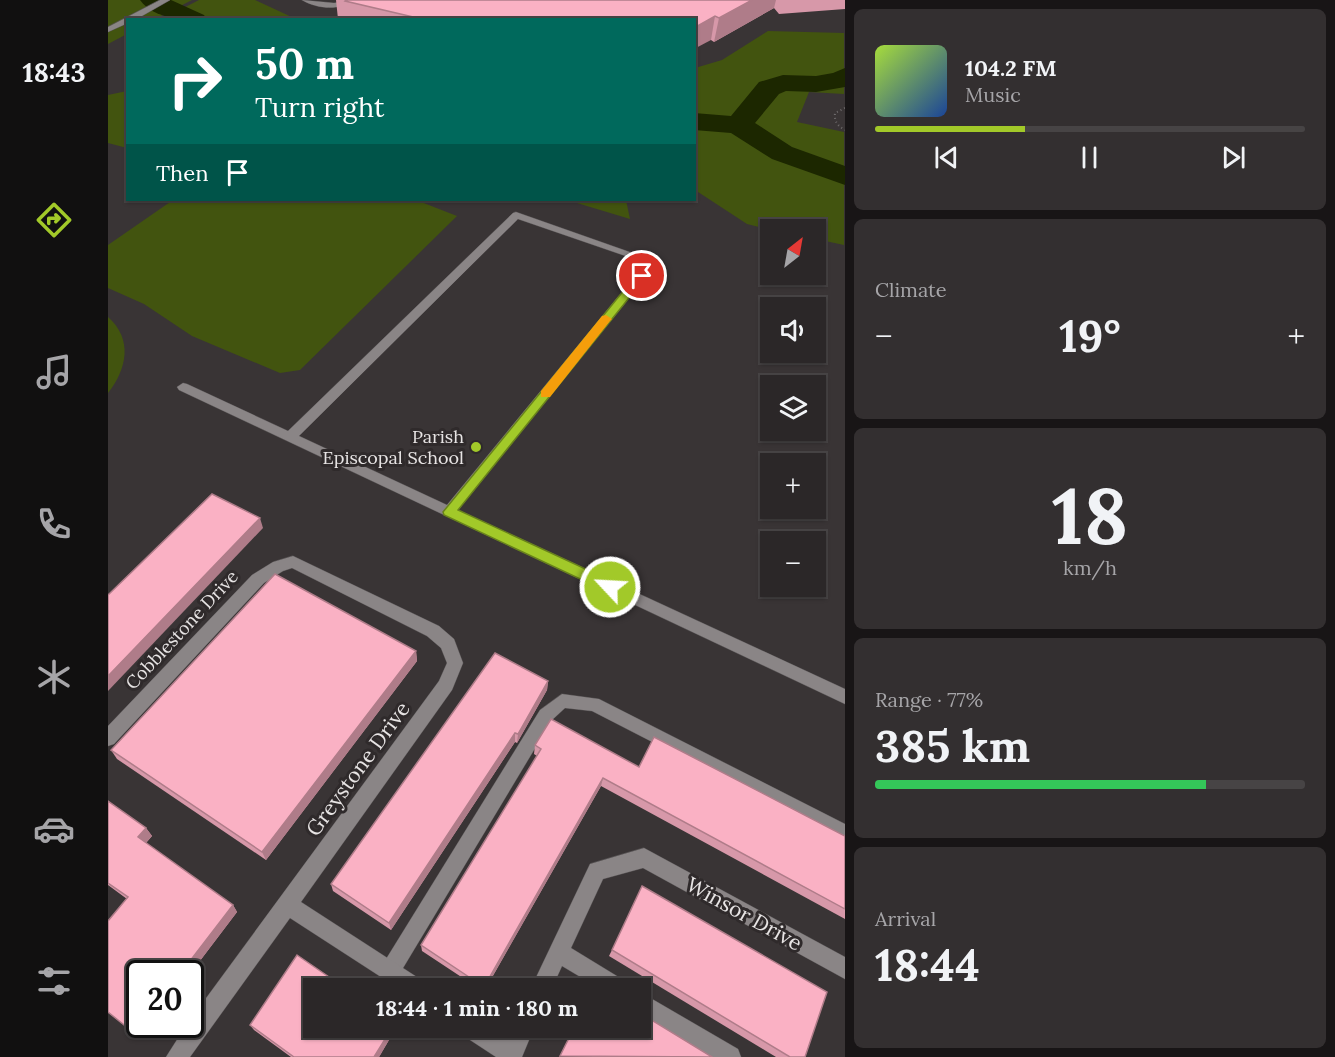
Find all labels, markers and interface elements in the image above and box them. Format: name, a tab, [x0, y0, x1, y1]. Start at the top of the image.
text: 50 m	[255, 37, 354, 91]
icon: right	[156, 42, 234, 120]
text: 104.2 FM	[965, 54, 1057, 82]
text: 18:43	[22, 55, 86, 89]
text: Music	[965, 82, 1021, 107]
text: Turn right	[255, 90, 384, 124]
icon: previous	[930, 141, 963, 174]
icon: pause	[1073, 141, 1106, 174]
icon: next	[1217, 141, 1250, 174]
icon: arrive	[221, 156, 254, 189]
text: Then	[156, 159, 209, 187]
icon: directions	[33, 199, 75, 241]
north arrow	[760, 219, 826, 285]
map controls	[760, 219, 826, 597]
pin	[616, 250, 667, 301]
icon: arrive	[625, 259, 658, 292]
text: Climate	[875, 277, 947, 302]
button: sound	[760, 297, 826, 363]
text: 19°	[1059, 307, 1121, 364]
text: −	[875, 315, 893, 357]
text: +	[1287, 315, 1305, 357]
icon: music	[33, 351, 75, 393]
button: layers	[760, 375, 826, 441]
place label: Parish Episcopal School	[323, 425, 464, 469]
marker: Parish Episcopal School	[469, 440, 483, 454]
button: +	[760, 453, 826, 519]
text: 18	[1052, 466, 1128, 565]
icon: phone	[33, 503, 75, 545]
button: −	[760, 531, 826, 597]
position arrow	[578, 555, 642, 619]
text: km/h	[1063, 555, 1117, 580]
street label: Cobblestone Drive	[120, 565, 243, 694]
icon: climate	[33, 656, 75, 698]
text: Range · 77%	[875, 687, 983, 712]
street label: Greystone Drive	[300, 696, 415, 841]
text: 385 km	[875, 717, 1030, 774]
icon: car	[33, 808, 75, 850]
street label: Winsor Drive	[682, 871, 807, 956]
text: Arrival	[875, 906, 936, 931]
text: 18:44	[875, 936, 980, 993]
icon: filters	[33, 960, 75, 1002]
speed limit sign: 20	[126, 960, 204, 1038]
text: 18:44 · 1 min · 180 m	[376, 994, 578, 1022]

